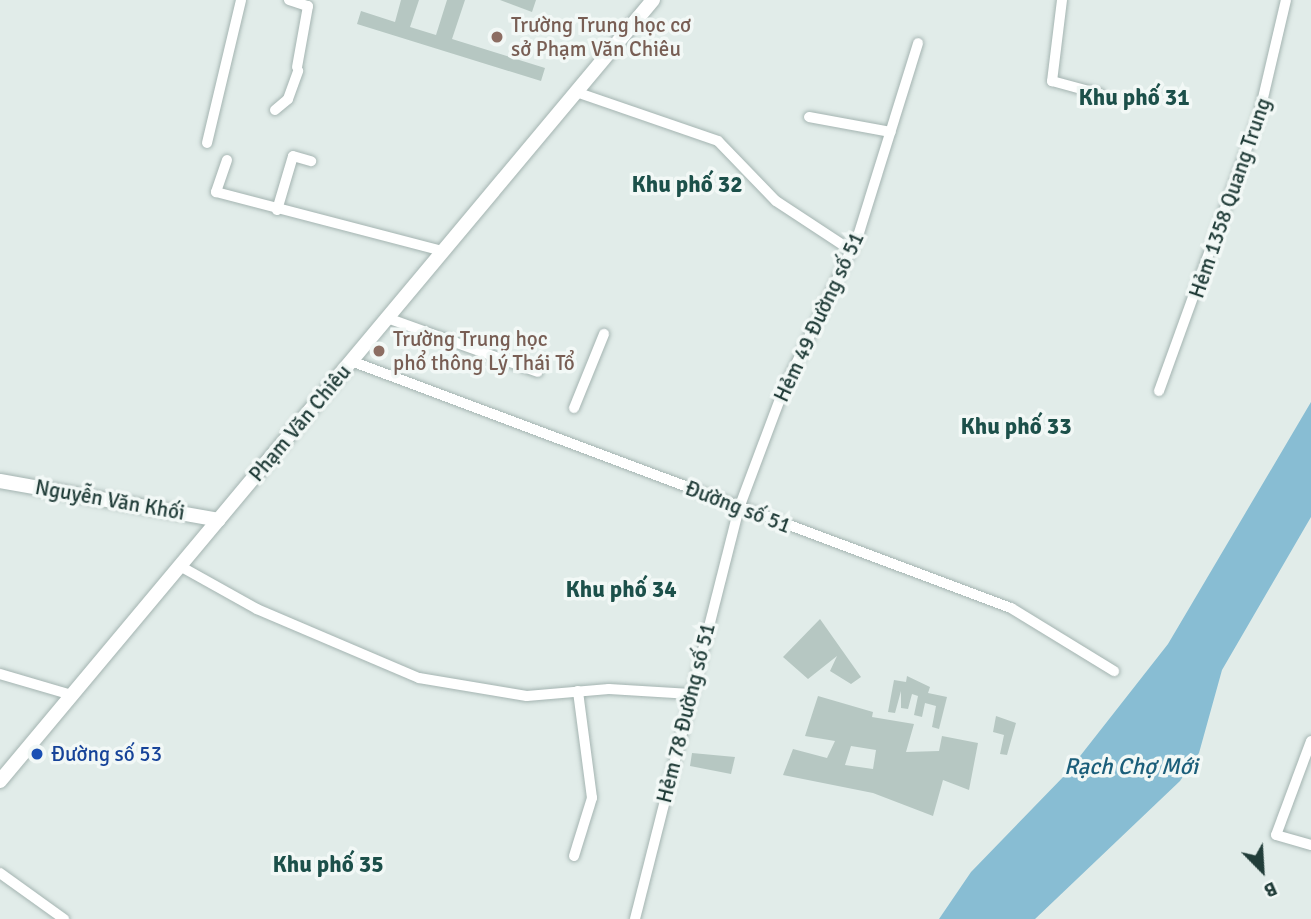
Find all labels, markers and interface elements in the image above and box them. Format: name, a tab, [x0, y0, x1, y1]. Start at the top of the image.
place label: Trường Trung học cơ sở Phạm Văn Chiêu	[511, 12, 691, 62]
marker: Trường Trung học cơ sở Phạm Văn Chiêu	[489, 29, 505, 45]
district label: Khu phố 31	[1078, 84, 1190, 112]
street label: Hẻm 1358 Quang Trung	[1184, 95, 1276, 301]
district label: Khu phố 32	[631, 171, 743, 199]
street label: Hẻm 49 Đường số 51	[769, 228, 869, 406]
place label: Trường Trung học phổ thông Lý Thái Tổ	[393, 326, 575, 376]
marker: Trường Trung học phổ thông Lý Thái Tổ	[371, 343, 387, 359]
street label: Phạm Văn Chiêu	[244, 359, 356, 487]
district label: Khu phố 33	[960, 413, 1072, 441]
street label: Nguyễn Văn Khối	[33, 474, 187, 526]
street label: Đường số 51	[682, 475, 794, 539]
district label: Khu phố 34	[565, 576, 677, 604]
street label: Hẻm 78 Đường số 51	[651, 621, 721, 805]
place label: Đường số 53	[51, 741, 162, 767]
marker: Đường số 53	[29, 746, 45, 762]
water label: Rạch Chợ Mới	[1064, 753, 1198, 781]
north arrow	[1227, 835, 1297, 905]
district label: Khu phố 35	[272, 851, 384, 879]
text: B	[1260, 876, 1281, 903]

